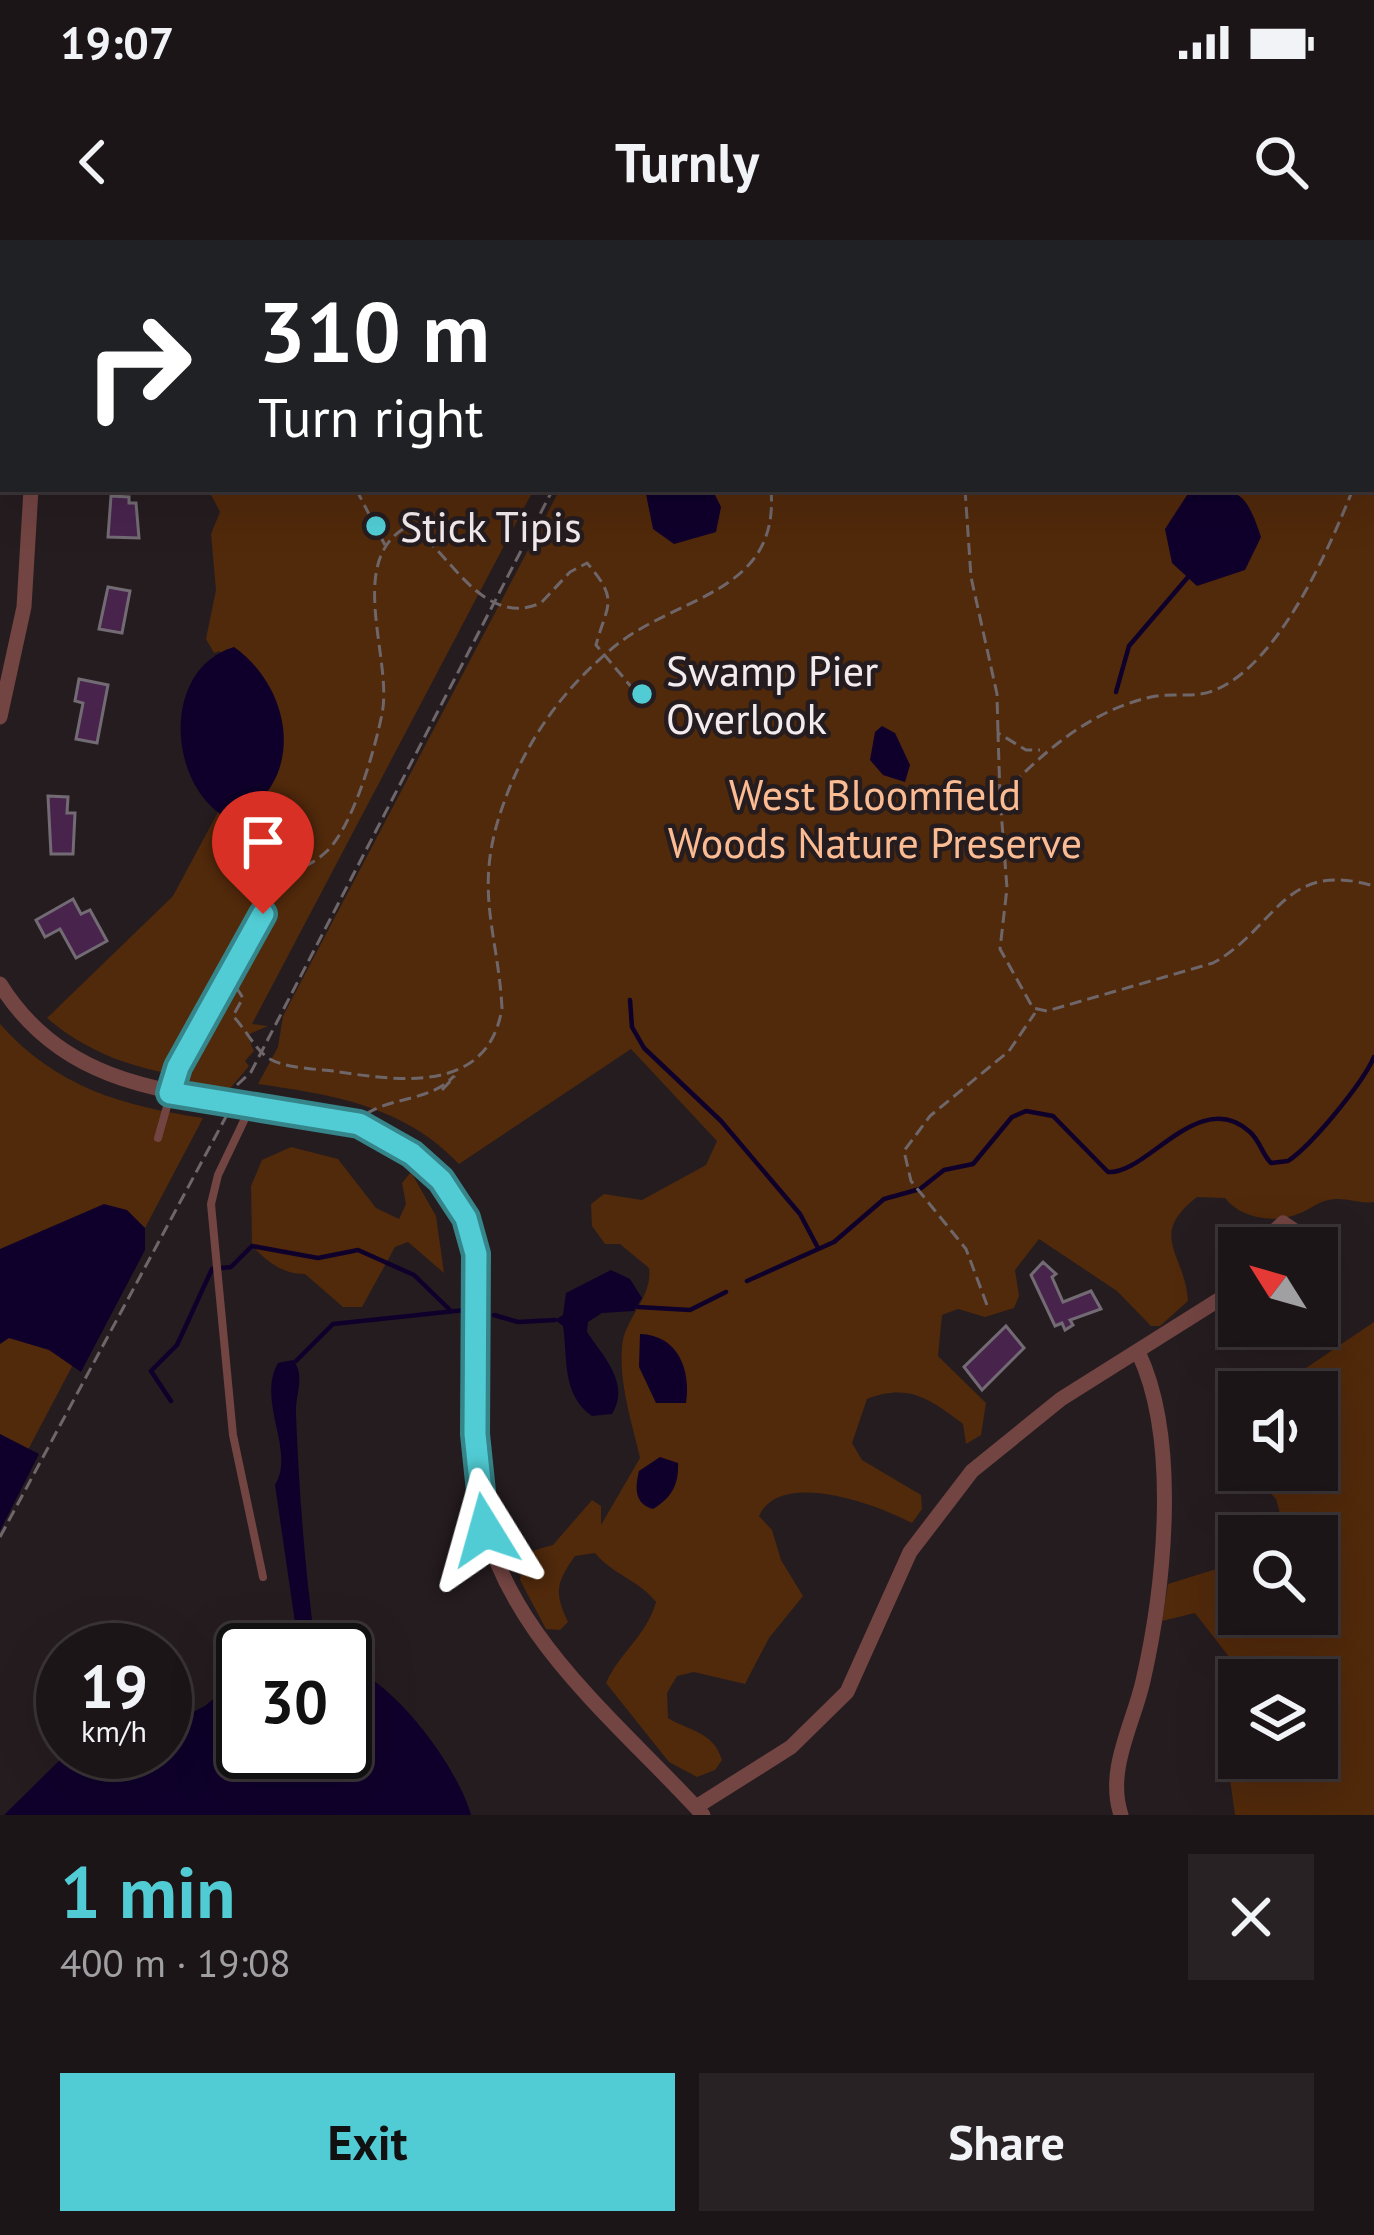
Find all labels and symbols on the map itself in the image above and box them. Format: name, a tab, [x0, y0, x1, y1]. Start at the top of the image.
place label: Stick Tipis	[400, 499, 582, 554]
marker: Stick Tipis	[363, 513, 389, 539]
place label: Swamp Pier Overlook	[666, 643, 878, 746]
marker: Swamp Pier Overlook	[629, 681, 655, 707]
park label: West Bloomfield Woods Nature Preserve	[668, 767, 1082, 870]
pin	[212, 791, 314, 914]
north arrow	[1218, 1227, 1338, 1347]
position arrow	[422, 1467, 548, 1593]
speed limit sign: 30	[216, 1623, 372, 1779]

